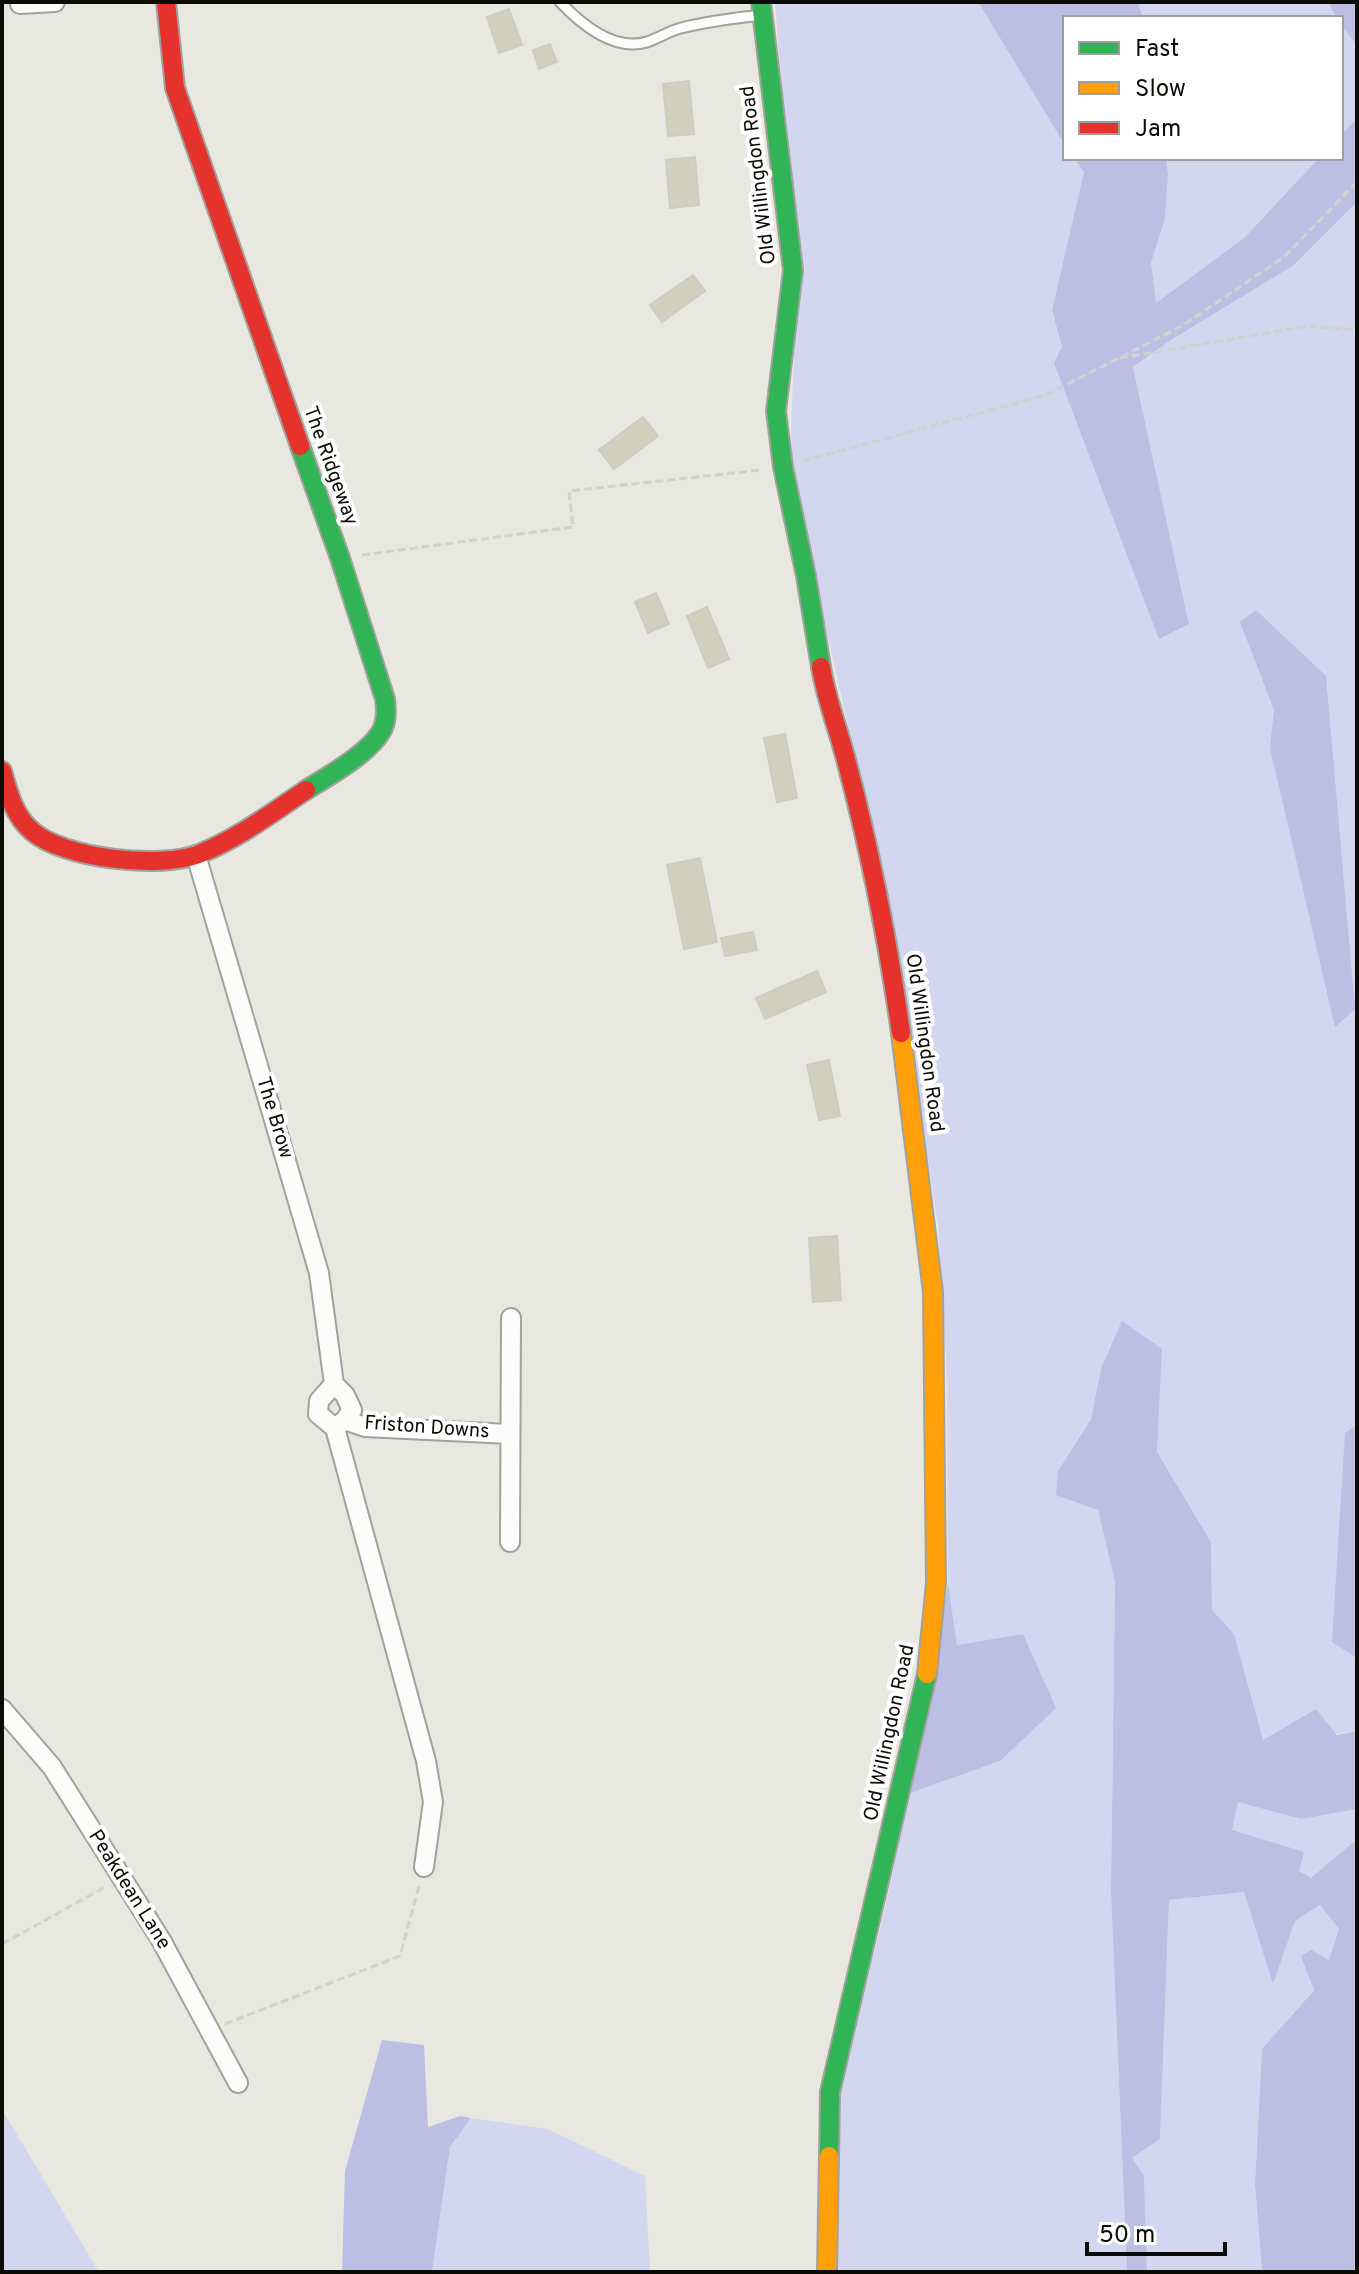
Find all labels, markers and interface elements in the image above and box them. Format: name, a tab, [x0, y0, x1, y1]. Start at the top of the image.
legend	[1063, 16, 1343, 160]
text: Fast	[1135, 35, 1179, 65]
text: Slow	[1135, 75, 1186, 105]
street label: Old Willingdon Road	[735, 84, 783, 266]
text: Jam	[1135, 115, 1181, 145]
street label: The Ridgeway	[296, 403, 364, 529]
street label: Old Willingdon Road	[899, 952, 949, 1134]
street label: The Brow	[249, 1074, 299, 1162]
street label: Friston Downs	[364, 1411, 490, 1445]
street label: Old Willingdon Road	[859, 1642, 921, 1824]
street label: Peakdean Lane	[82, 1825, 176, 1955]
scale bar	[1087, 2206, 1225, 2256]
text: 50 m	[1099, 2221, 1155, 2251]

